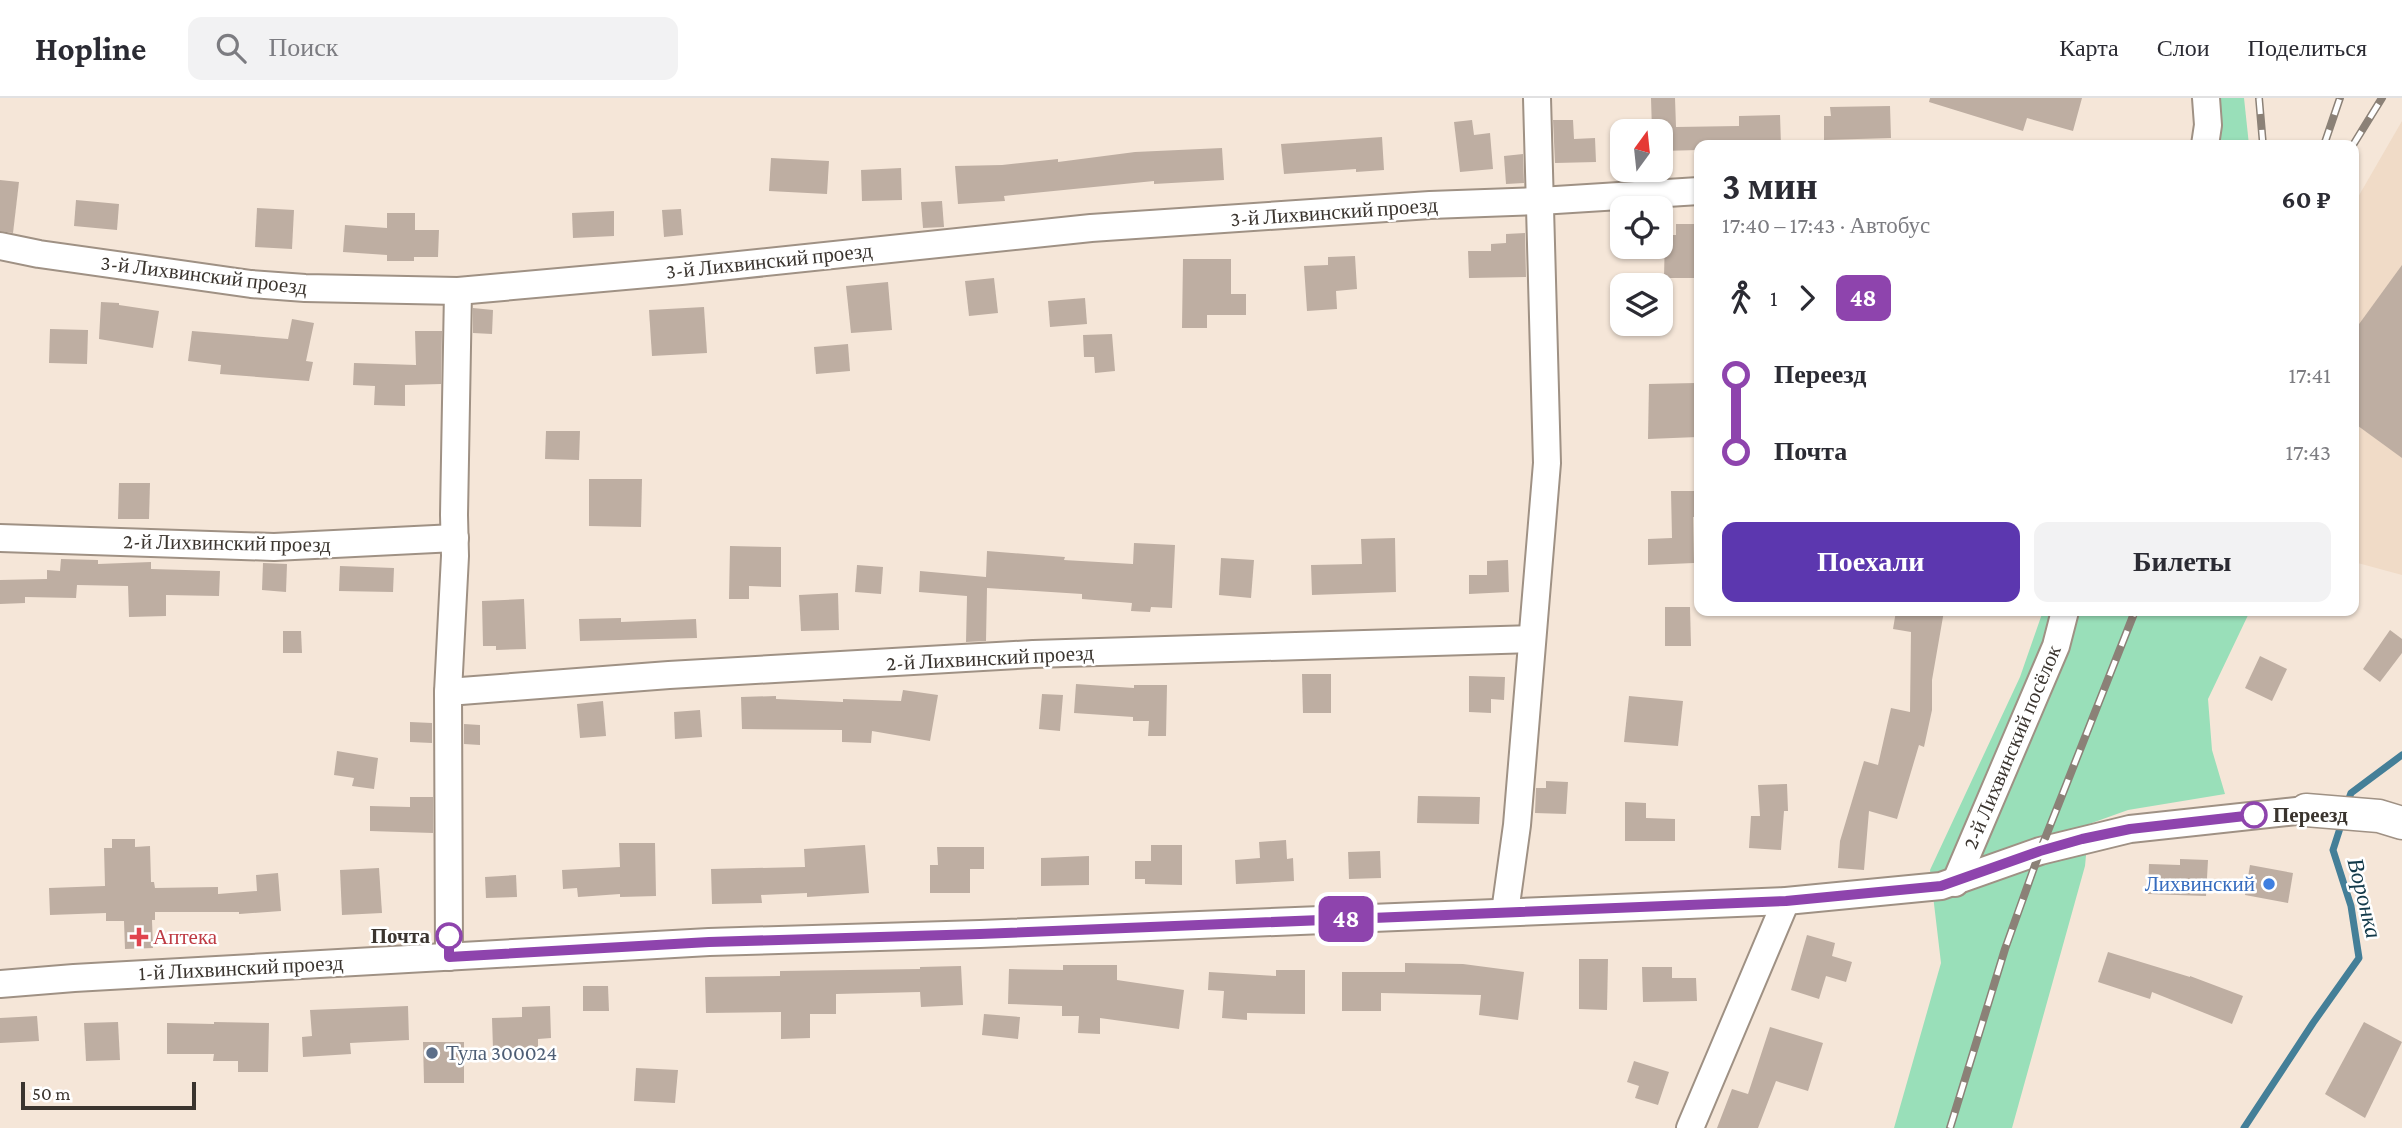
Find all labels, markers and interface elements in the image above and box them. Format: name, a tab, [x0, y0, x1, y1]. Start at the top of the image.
search box	[188, 17, 678, 80]
icon: search	[212, 29, 250, 67]
text: Hopline	[35, 30, 146, 67]
text: Поиск	[268, 33, 338, 62]
text: Карта	[2059, 34, 2119, 61]
text: Слои	[2157, 34, 2210, 61]
text: Поделиться	[2248, 34, 2367, 61]
north arrow	[1610, 119, 1673, 182]
map controls	[1610, 119, 1673, 336]
text: 3 мин	[1722, 165, 1818, 207]
text: 60 ₽	[2282, 185, 2331, 214]
street label: 3-й Лихвинский проезд	[1230, 193, 1439, 231]
button: locate	[1610, 196, 1673, 259]
text: 17:40 – 17:43 · Автобус	[1722, 212, 1930, 238]
street label: 3-й Лихвинский проезд	[664, 238, 874, 284]
street label: 3-й Лихвинский проезд	[99, 250, 309, 300]
button: layers	[1610, 273, 1673, 336]
icon: walk	[1722, 279, 1760, 317]
icon: forward	[1788, 279, 1826, 317]
text: 48	[1850, 284, 1877, 311]
text: 1	[1770, 285, 1778, 311]
text: Переезд	[1774, 360, 1866, 389]
text: 17:41	[2288, 362, 2331, 388]
text: Почта	[1774, 437, 1847, 466]
text: 17:43	[2285, 439, 2331, 465]
button: Поехали	[1722, 522, 2020, 602]
button: Билеты	[2034, 522, 2331, 602]
street label: 2-й Лихвинский проезд	[123, 529, 331, 557]
street label: 2-й Лихвинский проезд	[886, 641, 1095, 675]
street label: 2-й Лихвинский посёлок	[1958, 641, 2066, 853]
marker: Переезд	[2241, 802, 2267, 828]
place label: Переезд	[2273, 803, 2348, 827]
water label: Воронка	[2343, 855, 2387, 941]
place label: Лихвинский	[2145, 872, 2255, 896]
marker: Лихвинский	[2261, 876, 2277, 892]
line badge: 48	[1314, 896, 1378, 942]
text: 48	[1333, 905, 1359, 932]
marker: Почта	[436, 923, 462, 949]
place label: Почта	[371, 924, 430, 948]
place label: Аптека	[153, 925, 218, 949]
marker: Аптека	[131, 929, 147, 945]
street label: 1-й Лихвинский проезд	[138, 951, 344, 985]
place label: Тула 300024	[446, 1041, 557, 1065]
marker: Тула 300024	[424, 1045, 440, 1061]
scale bar	[21, 1079, 196, 1111]
text: 50 m	[32, 1083, 71, 1104]

